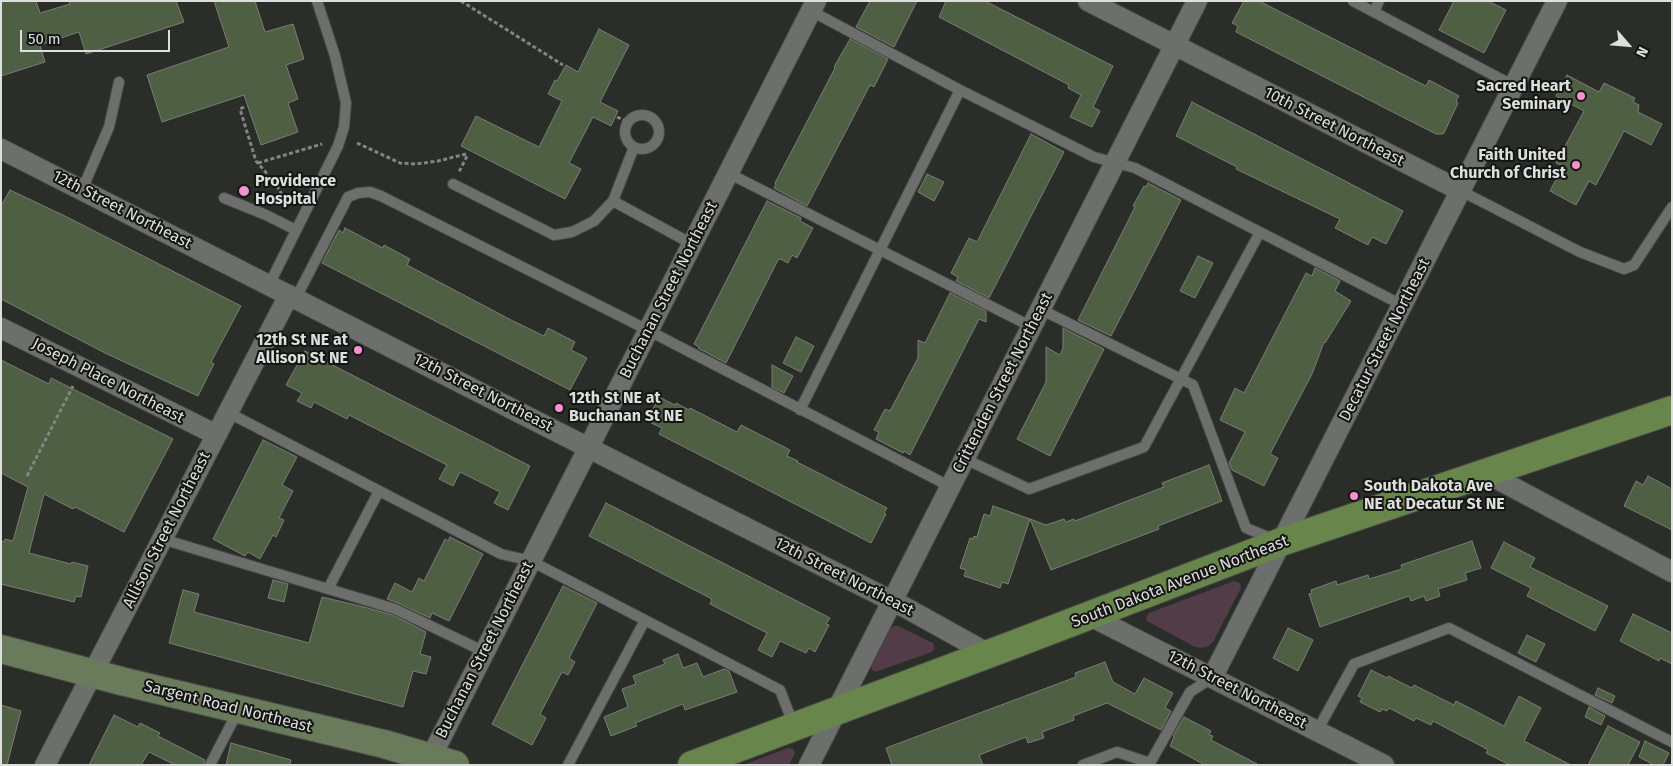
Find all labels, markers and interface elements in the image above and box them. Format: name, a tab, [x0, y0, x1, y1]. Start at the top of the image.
scale bar	[22, 20, 172, 52]
north arrow	[1603, 20, 1653, 70]
text: 50 m	[28, 30, 61, 48]
text: N	[1632, 44, 1651, 60]
place label: Sacred Heart Seminary	[1477, 77, 1571, 115]
street label: 10th Street Northeast	[1261, 83, 1407, 171]
marker: Sacred Heart Seminary	[1575, 90, 1587, 102]
place label: Faith United Church of Christ	[1450, 146, 1566, 184]
marker: Faith United Church of Christ	[1570, 159, 1582, 171]
street label: 12th Street Northeast	[49, 167, 195, 253]
place label: Providence Hospital	[255, 172, 336, 210]
marker: Providence Hospital	[237, 184, 251, 198]
street label: Buchanan Street Northeast	[616, 198, 722, 382]
street label: Decatur Street Northeast	[1336, 255, 1434, 425]
street label: Crittenden Street Northeast	[949, 289, 1057, 477]
place label: 12th St NE at Allison St NE	[256, 331, 348, 369]
street label: Joseph Place Northeast	[29, 334, 187, 428]
marker: 12th St NE at Allison St NE	[352, 344, 364, 356]
street label: 12th Street Northeast	[410, 350, 556, 436]
place label: 12th St NE at Buchanan St NE	[569, 389, 683, 427]
marker: 12th St NE at Buchanan St NE	[553, 402, 565, 414]
street label: Allison Street Northeast	[119, 449, 215, 611]
place label: South Dakota Ave NE at Decatur St NE	[1364, 477, 1505, 515]
marker: South Dakota Ave NE at Decatur St NE	[1348, 490, 1360, 502]
street label: South Dakota Avenue Northeast	[1069, 532, 1291, 632]
street label: 12th Street Northeast	[771, 534, 917, 620]
street label: Buchanan Street Northeast	[432, 558, 538, 742]
street label: 12th Street Northeast	[1164, 647, 1310, 733]
street label: Sargent Road Northeast	[142, 677, 314, 737]

